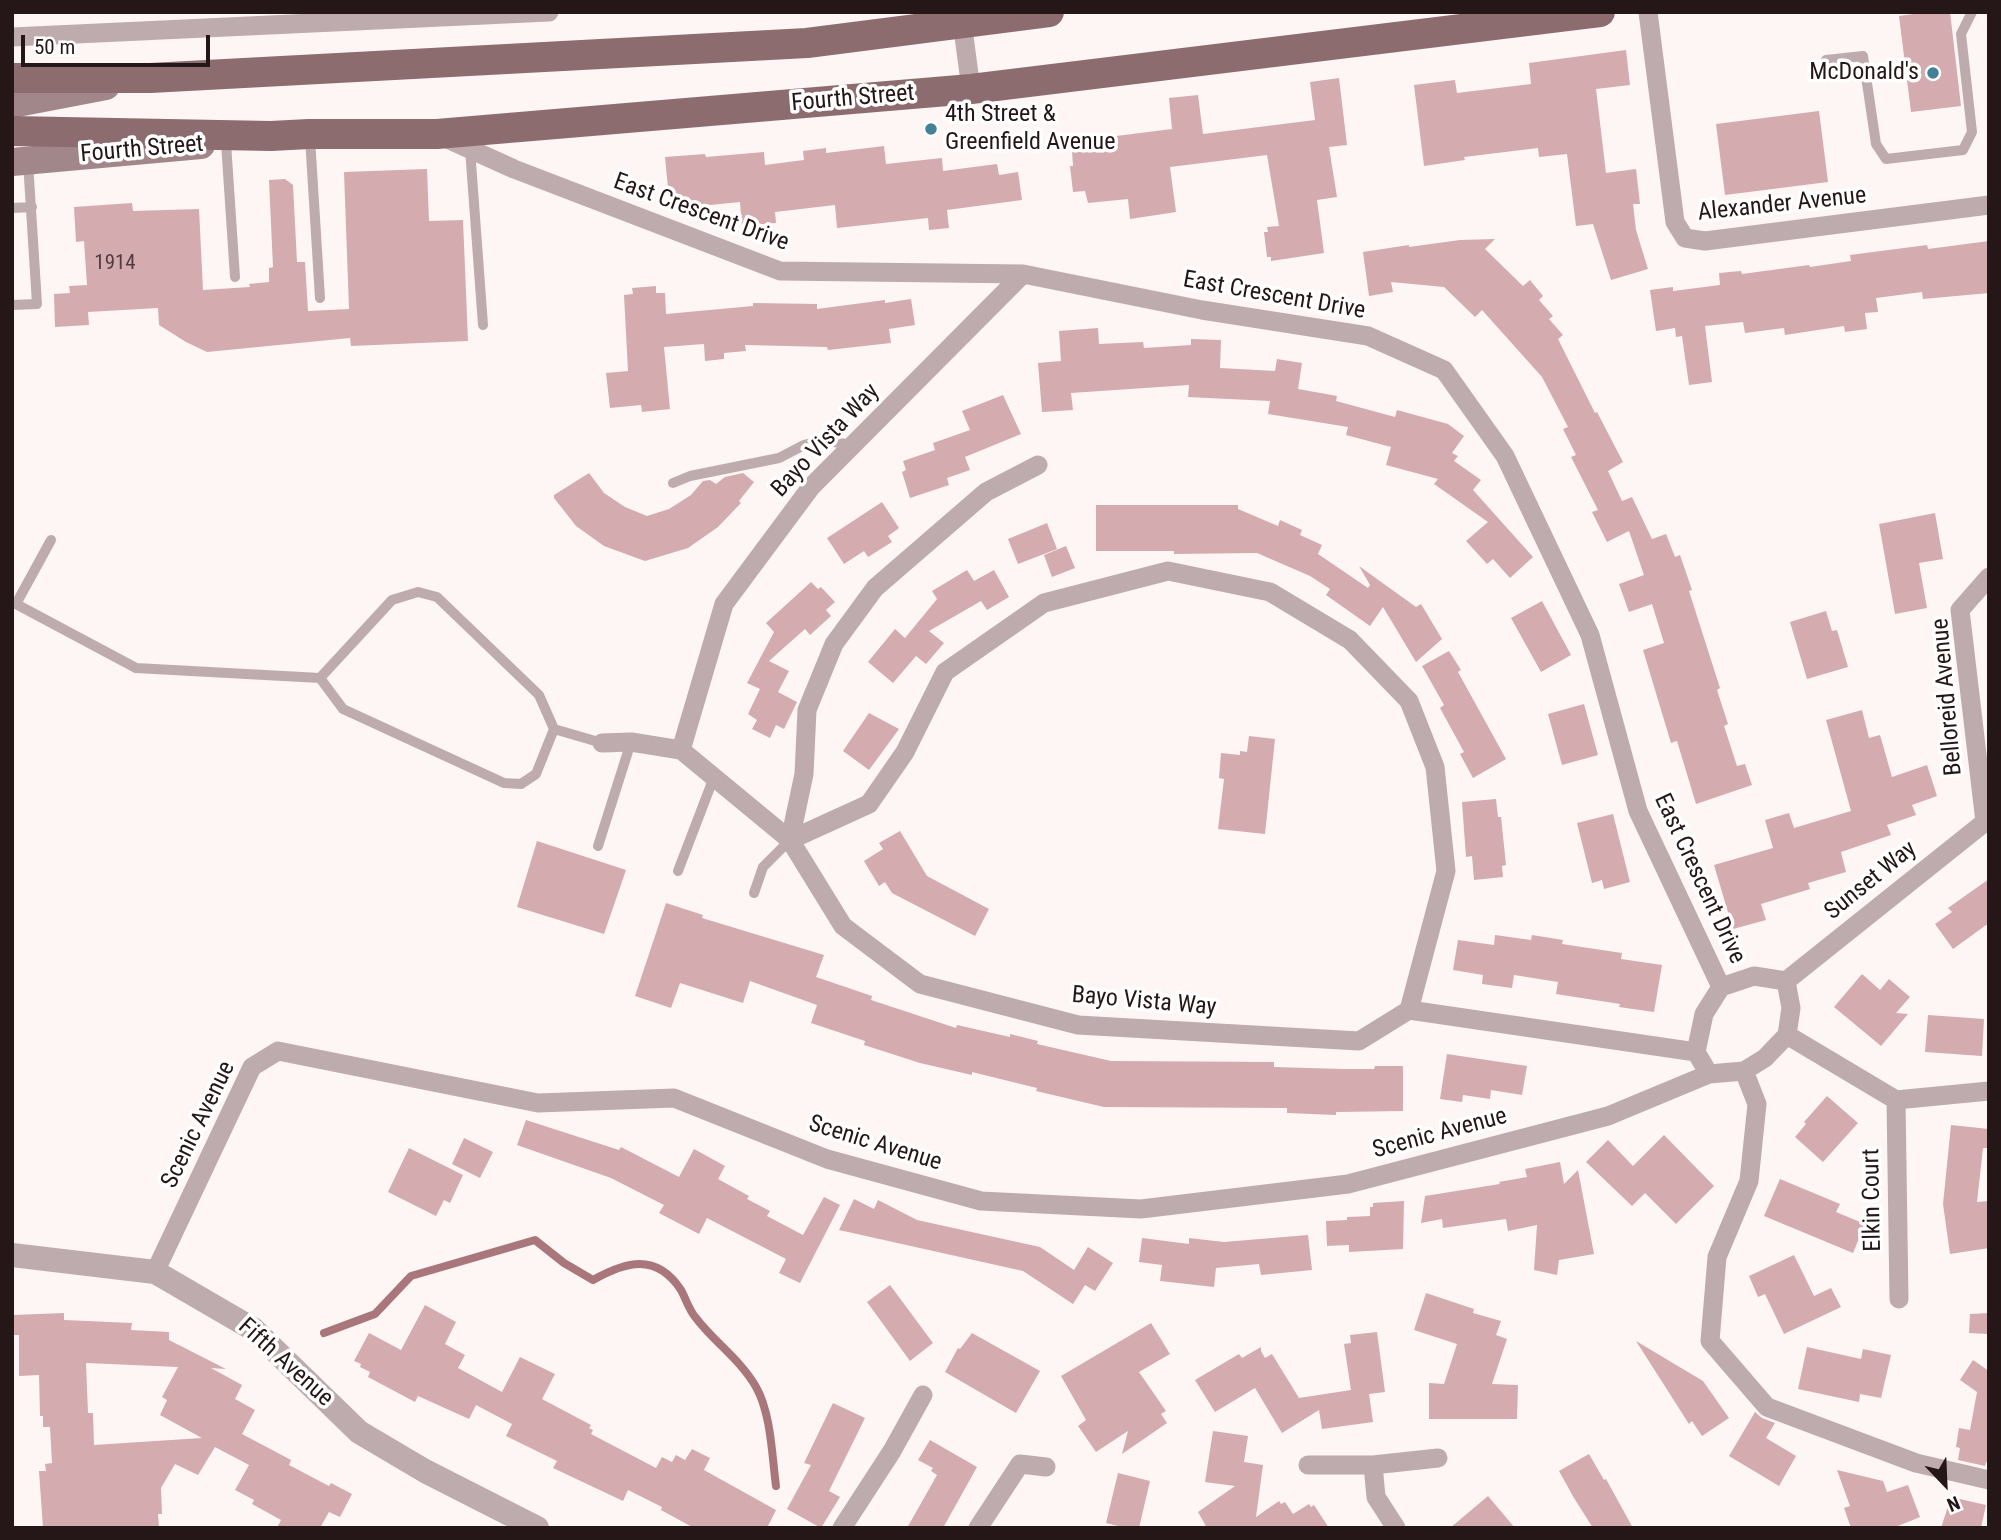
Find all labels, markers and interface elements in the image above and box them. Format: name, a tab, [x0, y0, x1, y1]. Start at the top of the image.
scale bar	[24, 21, 214, 65]
text: 50 m	[34, 35, 75, 59]
place label: McDonald's	[1809, 59, 1919, 87]
marker: McDonald's	[1925, 65, 1941, 81]
street label: Fourth Street	[790, 79, 916, 119]
place label: 4th Street & Greenfield Avenue	[945, 101, 1115, 157]
marker: 4th Street & Greenfield Avenue	[923, 121, 939, 137]
street label: Fourth Street	[79, 130, 205, 170]
street label: East Crescent Drive	[609, 168, 793, 258]
street label: Alexander Avenue	[1696, 182, 1868, 228]
house number: 1914	[94, 251, 136, 277]
street label: East Crescent Drive	[1181, 266, 1367, 326]
street label: Bayo Vista Way	[766, 378, 886, 504]
street label: Belloreid Avenue	[1927, 617, 1969, 777]
street label: East Crescent Drive	[1647, 789, 1751, 969]
street label: Sunset Way	[1819, 835, 1923, 927]
street label: Bayo Vista Way	[1071, 981, 1217, 1023]
street label: Scenic Avenue	[156, 1057, 242, 1193]
street label: Scenic Avenue	[1370, 1102, 1510, 1166]
street label: Scenic Avenue	[805, 1110, 945, 1178]
street label: Elkin Court	[1858, 1148, 1888, 1252]
street label: Fifth Avenue	[232, 1313, 338, 1413]
north arrow	[1910, 1449, 1980, 1519]
text: N	[1944, 1491, 1963, 1517]

